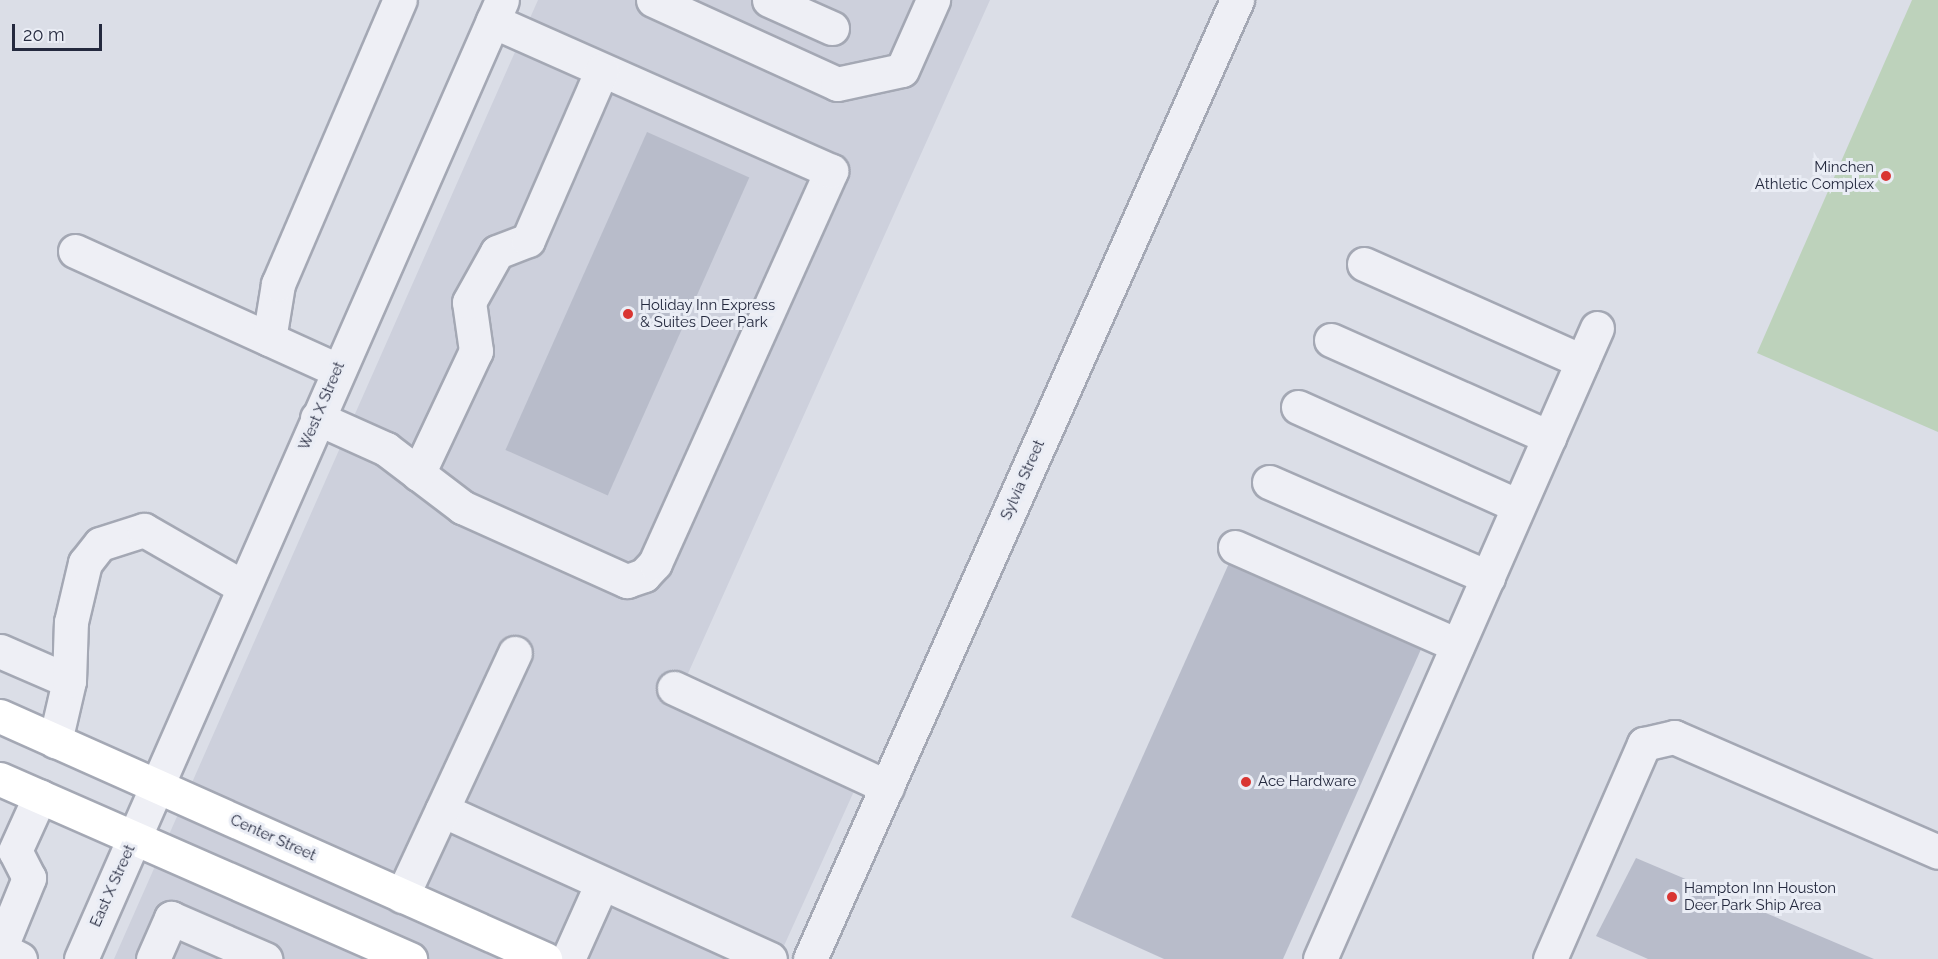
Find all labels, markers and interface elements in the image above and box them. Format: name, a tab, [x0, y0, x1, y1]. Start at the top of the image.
scale bar	[15, 12, 105, 50]
text: 20 m	[23, 24, 65, 45]
place label: Minchen Athletic Complex	[1755, 158, 1874, 193]
marker: Minchen Athletic Complex	[1879, 169, 1893, 183]
place label: Holiday Inn Express & Suites Deer Park	[640, 296, 776, 331]
marker: Holiday Inn Express & Suites Deer Park	[621, 307, 635, 321]
street label: West X Street	[295, 359, 349, 453]
street label: Sylvia Street	[997, 437, 1049, 523]
place label: Ace Hardware	[1258, 773, 1356, 791]
marker: Ace Hardware	[1239, 775, 1253, 789]
street label: Center Street	[227, 811, 319, 865]
street label: East X Street	[87, 842, 139, 930]
place label: Hampton Inn Houston Deer Park Ship Area	[1684, 879, 1836, 914]
marker: Hampton Inn Houston Deer Park Ship Area	[1665, 890, 1679, 904]

